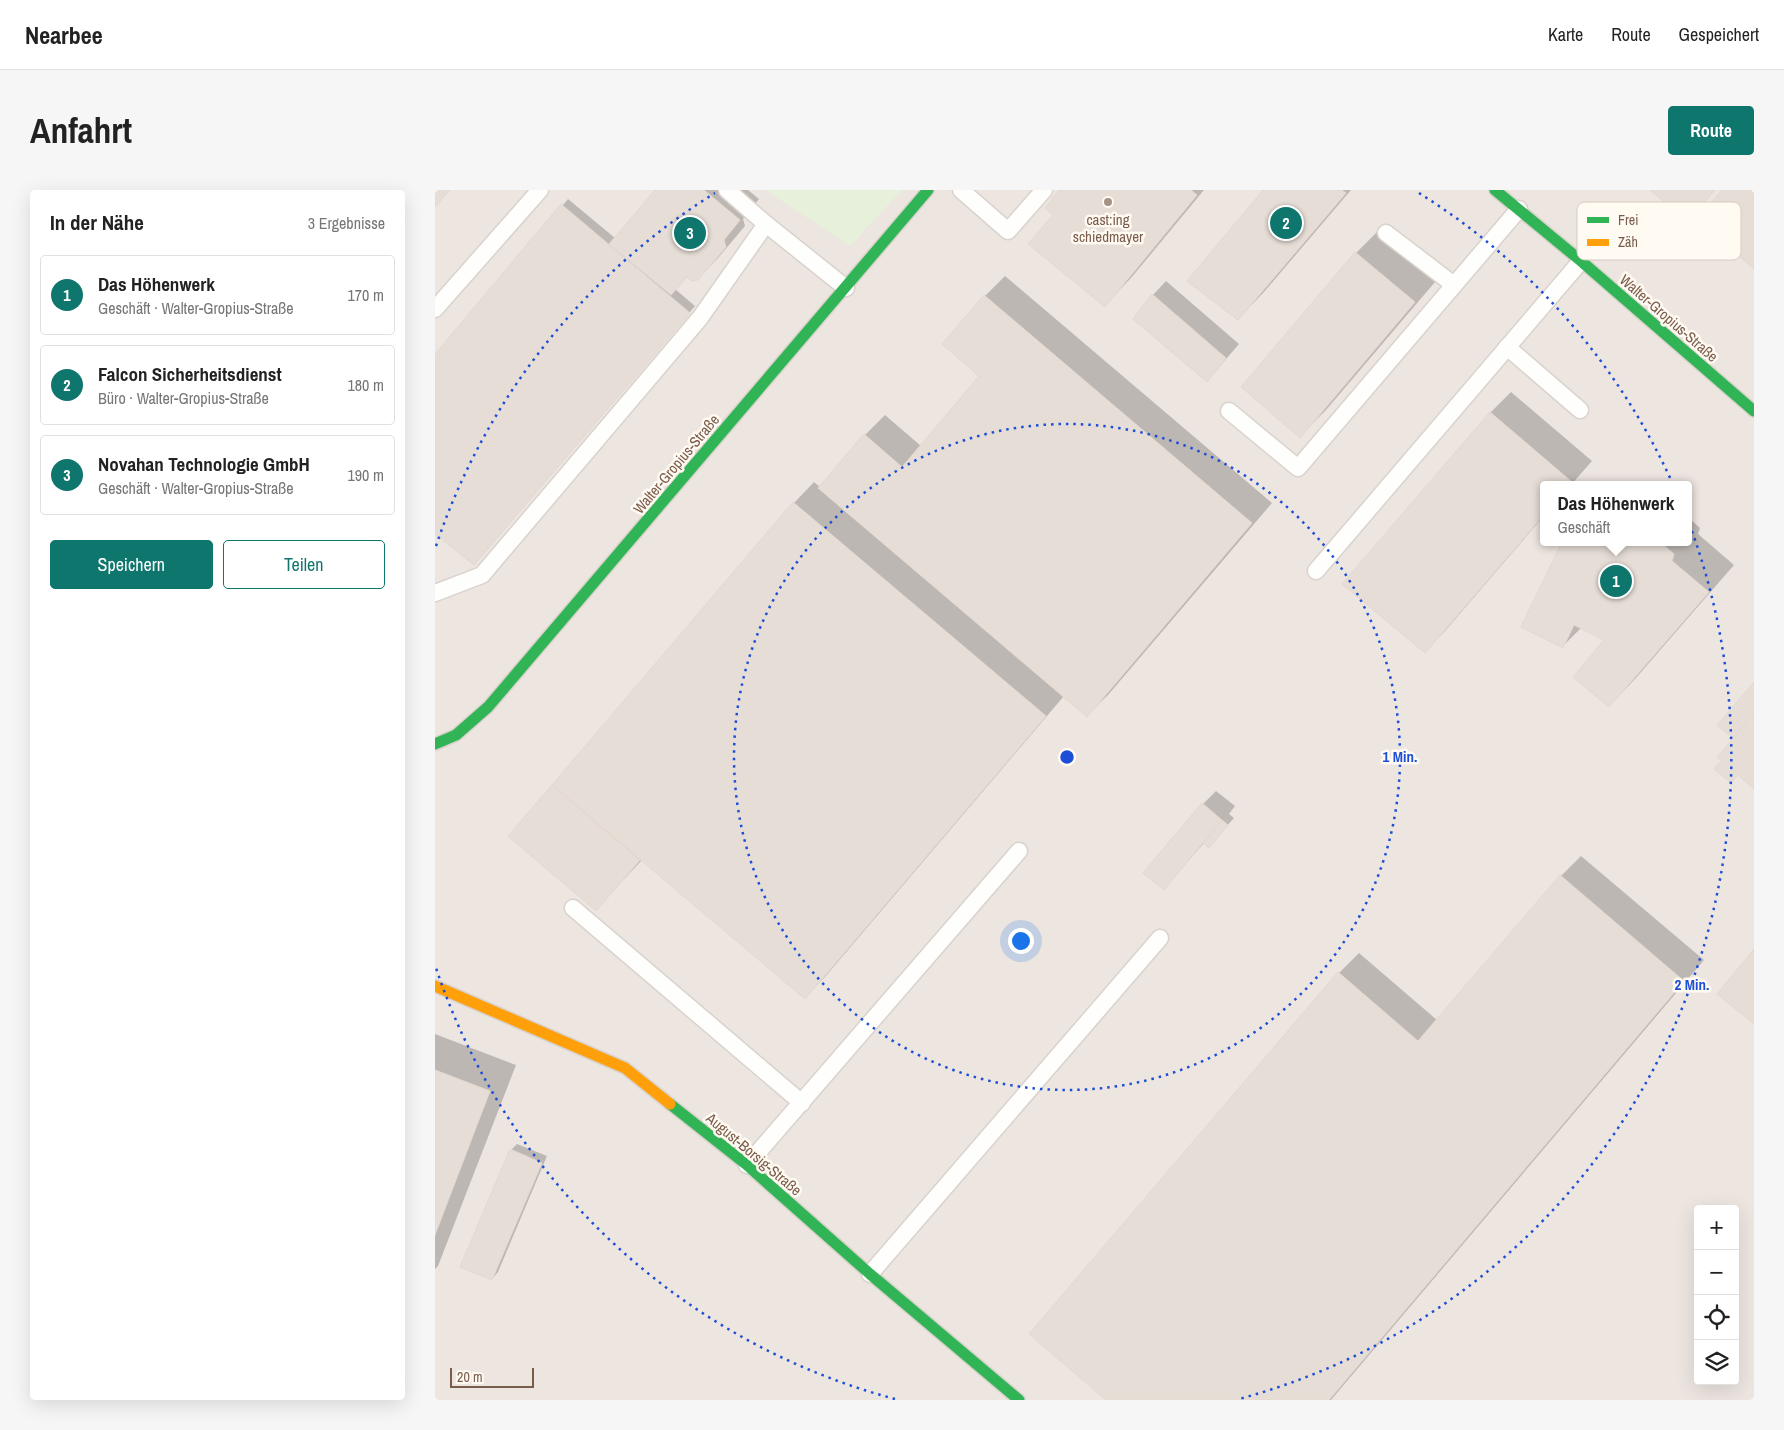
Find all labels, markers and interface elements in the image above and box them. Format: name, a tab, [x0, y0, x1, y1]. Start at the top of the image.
text: Nearbee	[25, 19, 103, 51]
text: Karte	[1548, 22, 1583, 47]
text: Route	[1611, 22, 1651, 47]
text: Gespeichert	[1679, 22, 1759, 47]
button: Route	[1668, 106, 1754, 155]
text: Anfahrt	[30, 107, 132, 154]
marker: cast:ing schiedmayer	[1102, 196, 1114, 208]
legend	[1577, 202, 1741, 260]
pin: 2	[1270, 204, 1302, 242]
text: In der Nähe	[50, 208, 144, 237]
place label: cast:ing schiedmayer	[1073, 209, 1143, 247]
text: Frei	[1618, 211, 1638, 229]
text: 3 Ergebnisse	[308, 212, 385, 234]
pin: 3	[674, 214, 706, 252]
text: Zäh	[1618, 233, 1638, 251]
street label: Walter-Gropius-Straße	[1615, 269, 1723, 367]
text: Das Höhenwerk	[98, 271, 215, 297]
text: 1	[63, 284, 71, 306]
text: 170 m	[348, 284, 384, 306]
text: Geschäft · Walter-Gropius-Straße	[98, 297, 294, 319]
text: Falcon Sicherheitsdienst	[98, 361, 282, 387]
text: 2	[63, 374, 71, 396]
text: 180 m	[348, 374, 384, 396]
text: Büro · Walter-Gropius-Straße	[98, 387, 269, 409]
street label: Walter-Gropius-Straße	[628, 410, 724, 518]
text: Novahan Technologie GmbH	[98, 451, 310, 477]
text: 3	[63, 464, 71, 486]
text: 190 m	[348, 464, 384, 486]
text: Geschäft · Walter-Gropius-Straße	[98, 477, 294, 499]
popup	[1540, 481, 1692, 546]
text: Das Höhenwerk	[1558, 490, 1674, 516]
text: Geschäft	[1558, 516, 1610, 538]
button: Speichern	[50, 540, 213, 589]
button: Teilen	[223, 540, 385, 589]
pin: 1	[1600, 562, 1632, 600]
text: 1 Min.	[1383, 746, 1417, 767]
centre of rings	[1058, 748, 1076, 766]
your location	[1008, 928, 1034, 954]
text: 2 Min.	[1675, 974, 1709, 995]
street label: August-Borsig-Straße	[701, 1107, 806, 1200]
map controls	[1694, 1205, 1739, 1385]
button: +	[1694, 1205, 1739, 1250]
button: −	[1694, 1250, 1739, 1295]
button: locate	[1694, 1295, 1739, 1340]
button: layers	[1694, 1340, 1739, 1385]
scale bar	[450, 1365, 534, 1388]
text: 20 m	[457, 1368, 483, 1386]

